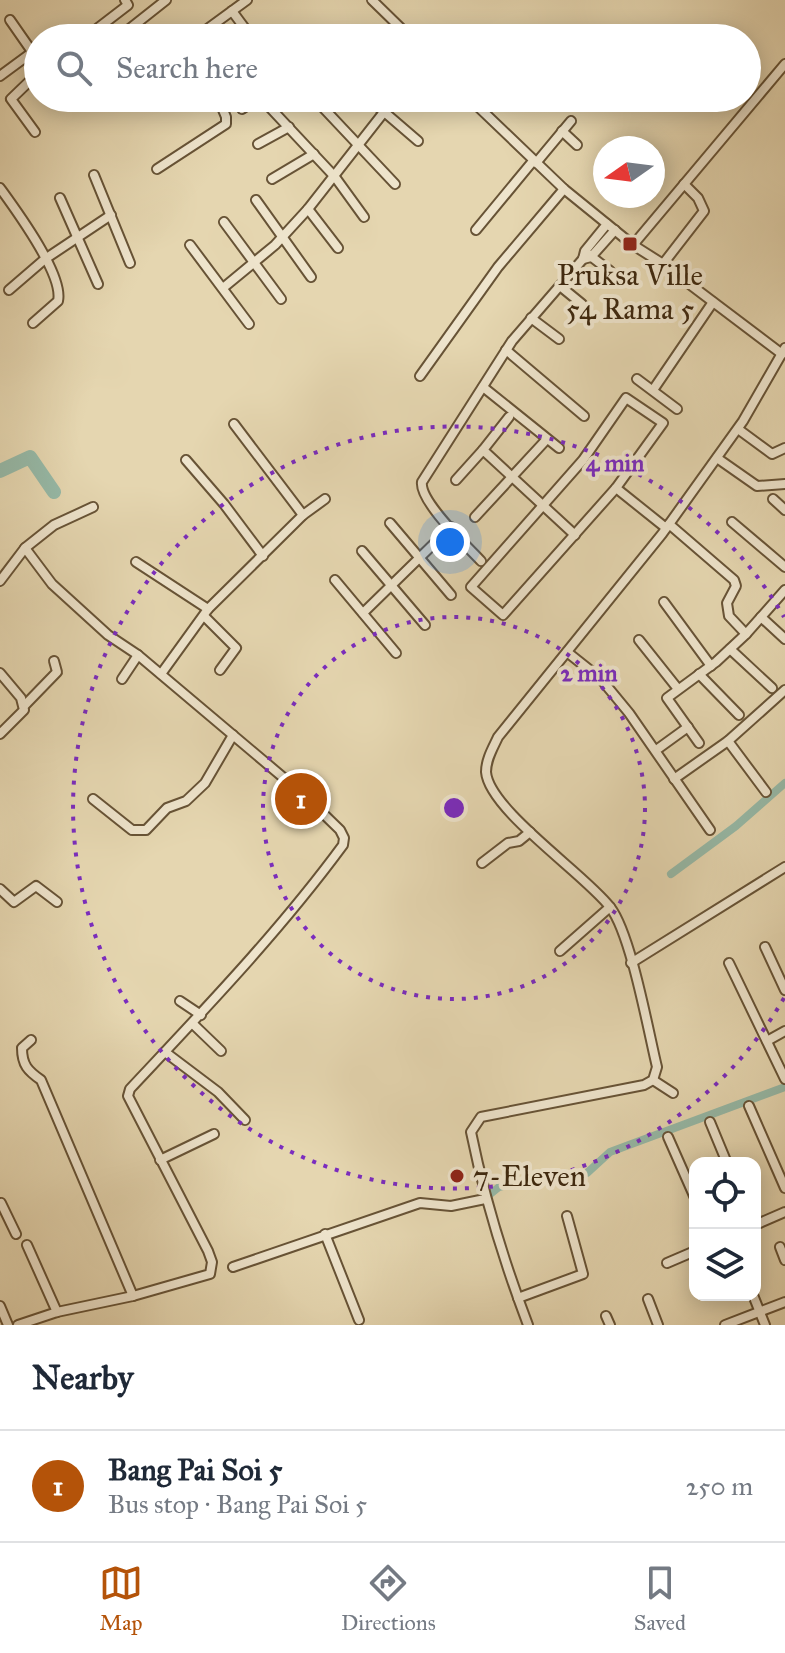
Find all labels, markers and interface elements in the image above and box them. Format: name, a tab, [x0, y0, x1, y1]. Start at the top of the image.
search box	[24, 24, 761, 112]
icon: search	[52, 46, 96, 90]
text: Search here	[116, 50, 258, 86]
north arrow	[593, 136, 665, 208]
marker: Pruksa Ville 54 Rama 5	[621, 235, 639, 253]
place label: Pruksa Ville 54 Rama 5	[557, 257, 703, 327]
text: 4 min	[586, 448, 644, 478]
your location	[430, 522, 470, 562]
text: 2 min	[561, 658, 617, 688]
pin: 1	[275, 769, 327, 829]
centre of rings	[440, 794, 468, 822]
map controls	[689, 1157, 761, 1301]
button: locate	[689, 1157, 761, 1229]
place label: 7-Eleven	[473, 1158, 586, 1194]
marker: 7-Eleven	[448, 1167, 466, 1185]
button: layers	[689, 1229, 761, 1301]
text: Nearby	[32, 1357, 134, 1398]
text: Bang Pai Soi 5	[108, 1452, 282, 1488]
text: 1	[53, 1470, 63, 1502]
text: 250 m	[686, 1470, 753, 1502]
text: Bus stop · Bang Pai Soi 5	[108, 1488, 367, 1520]
tab: Map	[99, 1561, 143, 1636]
tab: Directions	[341, 1561, 436, 1636]
tab: Saved	[634, 1561, 686, 1636]

